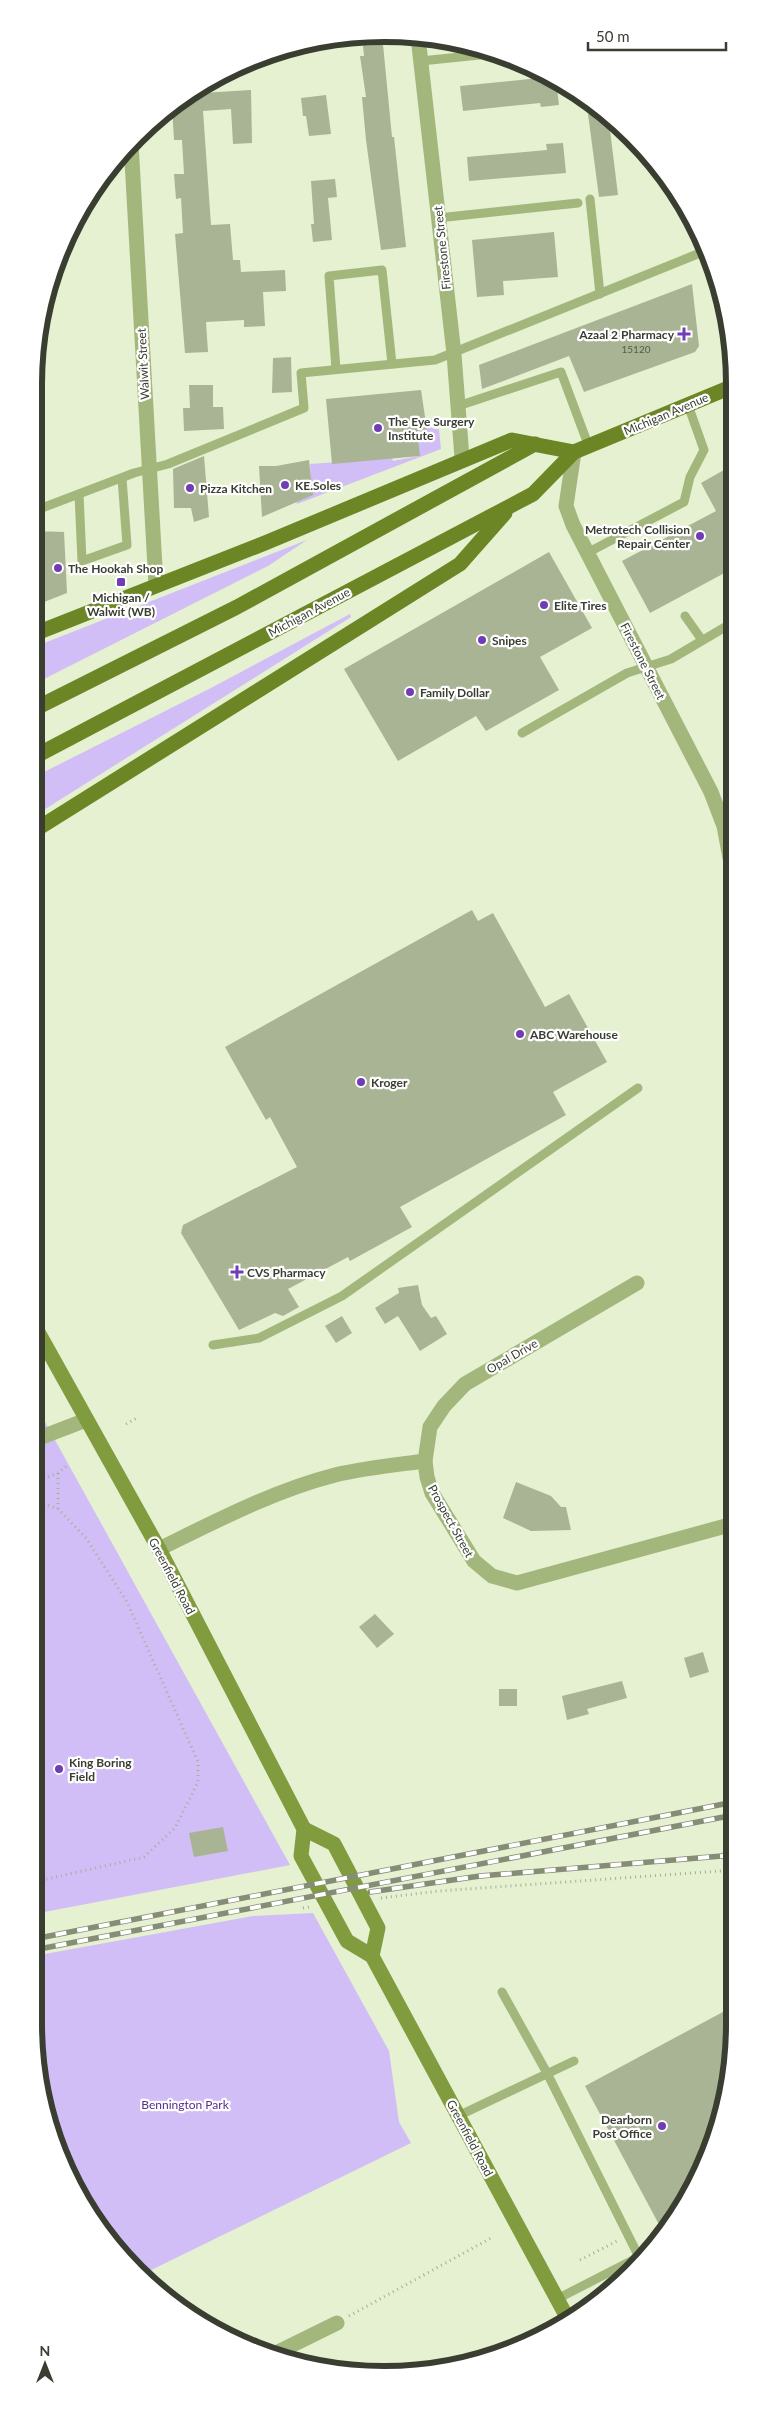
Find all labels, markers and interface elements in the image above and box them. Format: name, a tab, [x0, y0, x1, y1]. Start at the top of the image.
scale bar	[588, 20, 726, 52]
text: 50 m	[596, 27, 630, 45]
street label: Firestone Street	[430, 205, 454, 291]
street label: Walwit Street	[134, 327, 152, 400]
place label: Azaal 2 Pharmacy	[578, 327, 675, 342]
marker: Azaal 2 Pharmacy	[678, 328, 690, 340]
house number: 15120	[621, 343, 651, 355]
street label: Michigan Avenue	[621, 389, 711, 439]
place label: The Eye Surgery Institute	[388, 414, 475, 443]
marker: The Eye Surgery Institute	[372, 422, 384, 434]
place label: KE.Soles	[295, 478, 341, 493]
marker: KE.Soles	[279, 479, 291, 491]
place label: Pizza Kitchen	[200, 481, 272, 496]
marker: Pizza Kitchen	[184, 482, 196, 494]
place label: Metrotech Collision Repair Center	[585, 522, 691, 551]
marker: Metrotech Collision Repair Center	[694, 530, 706, 542]
place label: The Hookah Shop	[68, 561, 163, 576]
marker: The Hookah Shop	[52, 562, 64, 574]
marker: Michigan / Walwit (WB)	[115, 576, 127, 588]
street label: Michigan Avenue	[266, 584, 352, 640]
place label: Michigan / Walwit (WB)	[87, 590, 155, 619]
place label: Elite Tires	[554, 598, 606, 613]
marker: Elite Tires	[538, 599, 550, 611]
street label: Firestone Street	[617, 620, 669, 702]
place label: Snipes	[492, 633, 527, 648]
marker: Snipes	[476, 634, 488, 646]
place label: Family Dollar	[420, 685, 490, 700]
marker: Family Dollar	[404, 686, 416, 698]
place label: ABC Warehouse	[529, 1027, 618, 1042]
marker: ABC Warehouse	[514, 1028, 526, 1040]
place label: Kroger	[371, 1075, 408, 1090]
marker: Kroger	[355, 1076, 367, 1088]
place label: CVS Pharmacy	[247, 1265, 326, 1280]
marker: CVS Pharmacy	[231, 1266, 243, 1278]
street label: Opal Drive	[484, 1335, 540, 1377]
street label: Prospect Street	[425, 1482, 478, 1561]
street label: Greenfield Road	[146, 1535, 198, 1617]
place label: King Boring Field	[69, 1755, 132, 1784]
marker: King Boring Field	[53, 1763, 65, 1775]
park label: Bennington Park	[141, 2097, 230, 2112]
street label: Greenfield Road	[444, 2097, 496, 2179]
place label: Dearborn Post Office	[592, 2112, 653, 2141]
marker: Dearborn Post Office	[656, 2120, 668, 2132]
north arrow	[20, 2339, 70, 2389]
text: N	[40, 2342, 50, 2359]

